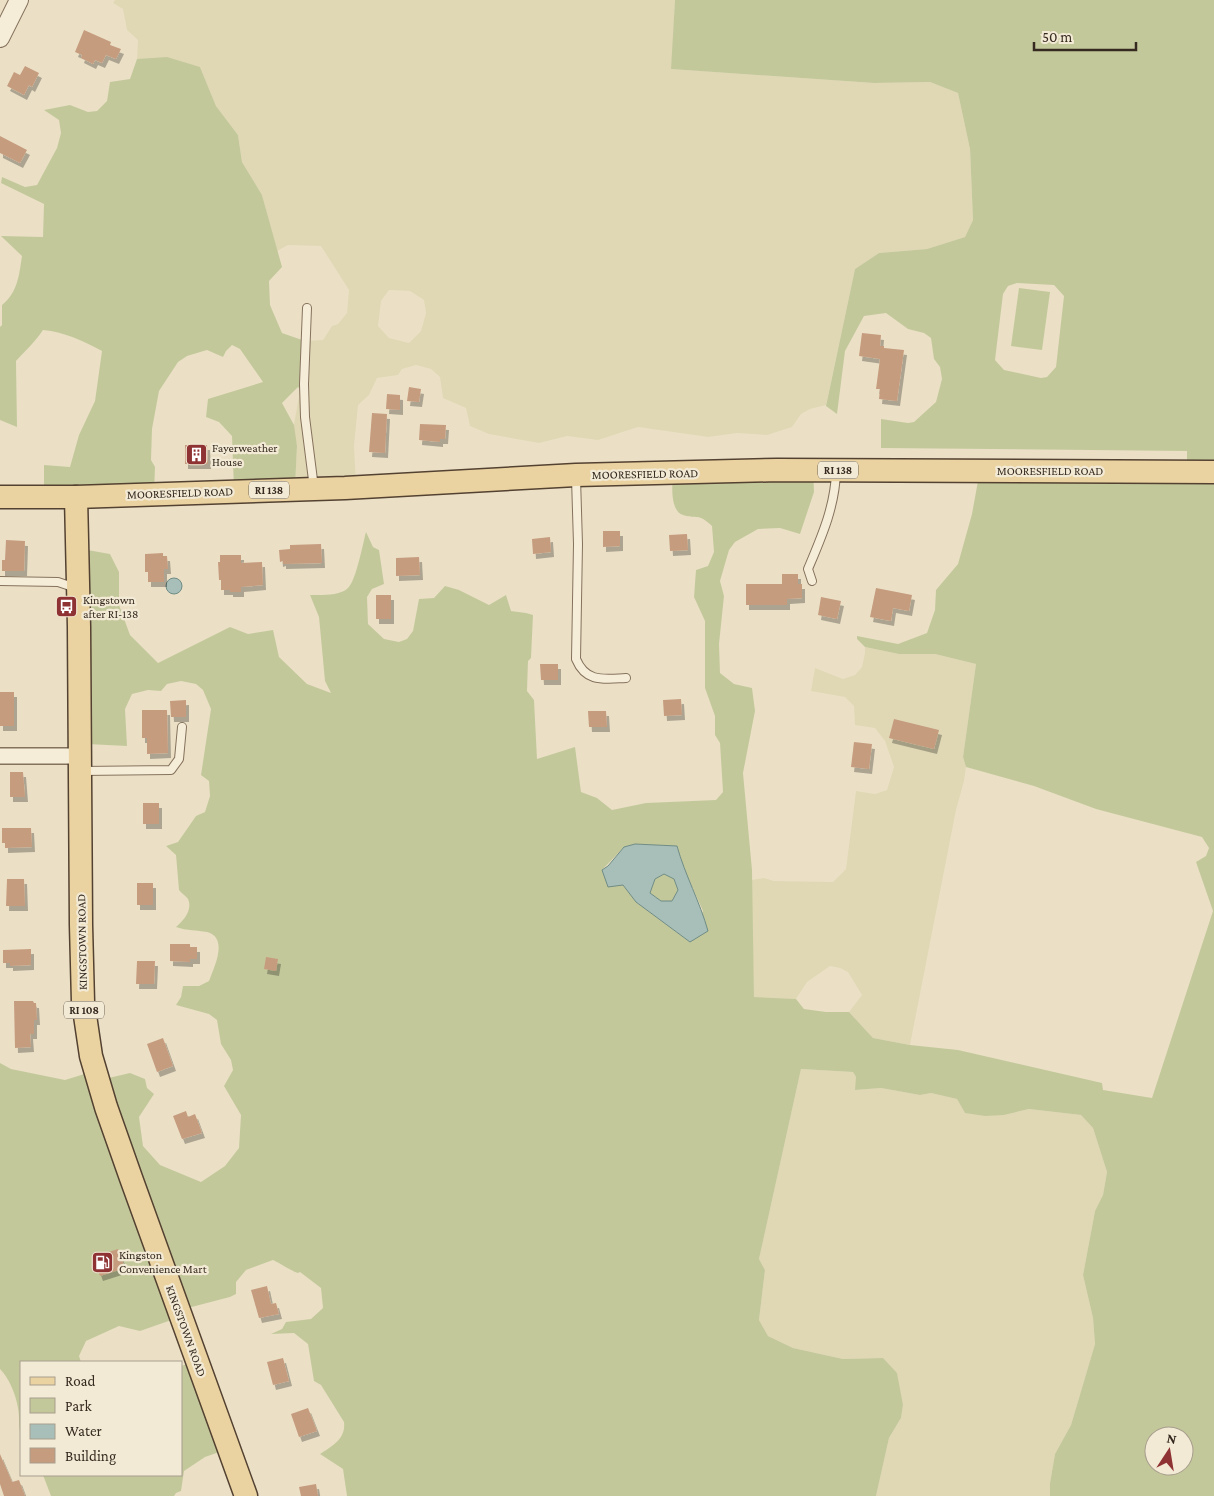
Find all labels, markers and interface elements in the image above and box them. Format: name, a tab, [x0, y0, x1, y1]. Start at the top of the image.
scale bar	[1034, 20, 1136, 52]
text: 50 m	[1042, 29, 1072, 45]
place label: Fayerweather House	[212, 441, 278, 469]
building icon: Fayerweather House	[184, 443, 208, 467]
road number: RI 138	[818, 462, 858, 478]
street label: MOORESFIELD ROAD	[997, 464, 1103, 478]
street label: MOORESFIELD ROAD	[592, 466, 698, 482]
road number: RI 138	[249, 482, 289, 498]
street label: MOORESFIELD ROAD	[127, 484, 233, 502]
place label: Kingstown after RI-138	[83, 593, 138, 621]
bus stop icon: Kingstown after RI-138	[55, 595, 79, 619]
street label: KINGSTOWN ROAD	[74, 894, 90, 990]
road number: RI 108	[64, 1002, 104, 1018]
place label: Kingston Convenience Mart	[119, 1248, 208, 1276]
fuel station icon: Kingston Convenience Mart	[91, 1250, 115, 1274]
street label: KINGSTOWN ROAD	[163, 1283, 209, 1379]
legend	[20, 1361, 182, 1476]
text: Road	[65, 1373, 96, 1389]
text: Park	[65, 1398, 92, 1414]
text: Water	[65, 1423, 102, 1439]
north arrow	[1144, 1426, 1194, 1476]
text: N	[1165, 1429, 1178, 1447]
text: Building	[65, 1448, 116, 1465]

